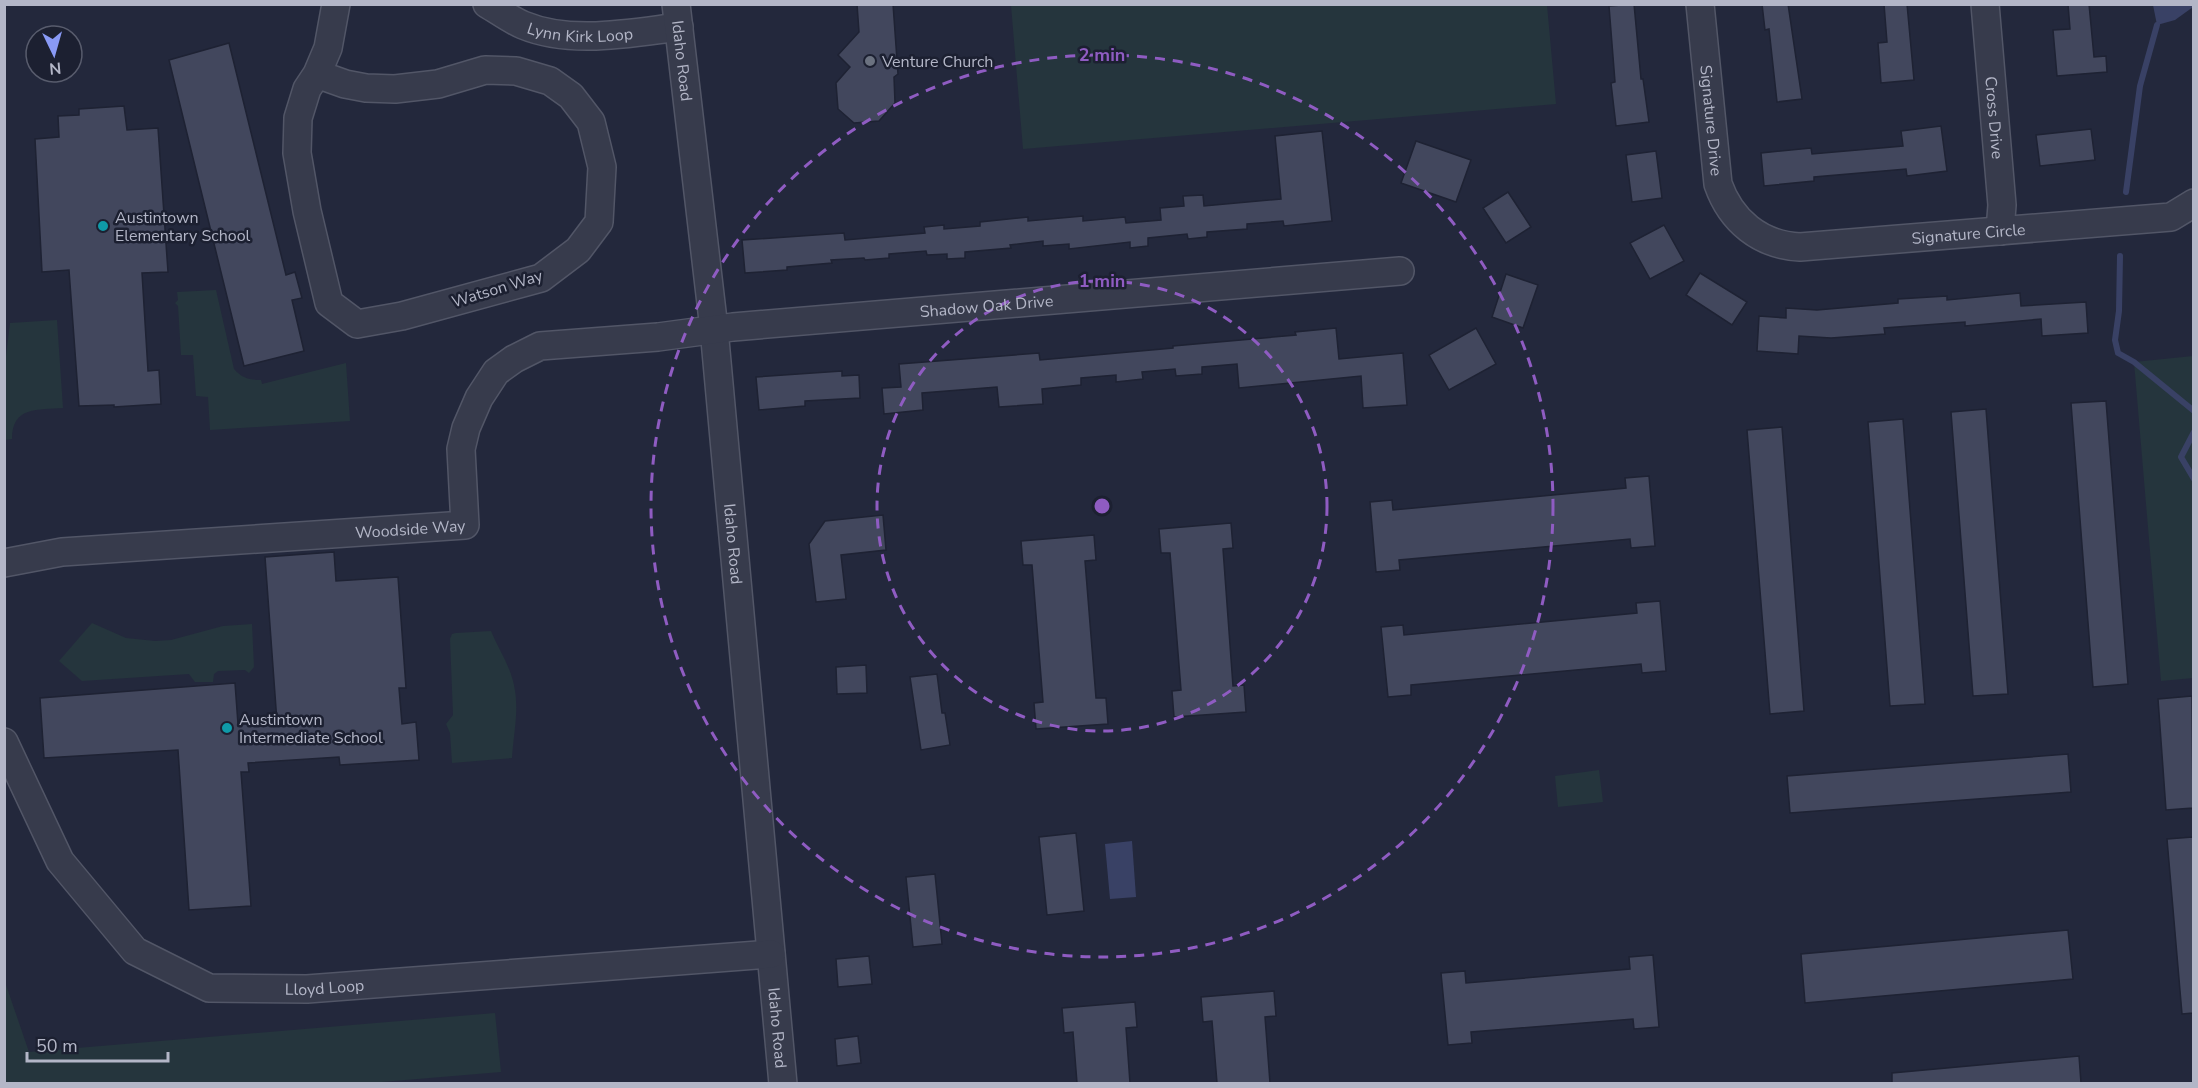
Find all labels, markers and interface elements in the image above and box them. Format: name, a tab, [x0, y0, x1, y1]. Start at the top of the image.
street label: Lynn Kirk Loop	[524, 18, 634, 48]
street label: Idaho Road	[666, 19, 697, 102]
north arrow	[24, 24, 84, 84]
text: 2 min	[1079, 43, 1125, 67]
place label: Venture Church	[881, 51, 993, 73]
marker: Venture Church	[863, 54, 877, 68]
text: N	[48, 56, 62, 79]
street label: Signature Drive	[1694, 64, 1727, 177]
street label: Cross Drive	[1979, 75, 2008, 160]
place label: Austintown Elementary School	[115, 207, 251, 247]
marker: Austintown Elementary School	[96, 219, 110, 233]
street label: Signature Circle	[1911, 219, 2026, 250]
street label: Watson Way	[449, 264, 546, 313]
text: 1 min	[1079, 269, 1125, 293]
street label: Shadow Oak Drive	[919, 290, 1054, 323]
centre of rings	[1092, 496, 1112, 516]
street label: Idaho Road	[718, 503, 747, 585]
street label: Woodside Way	[354, 515, 467, 544]
place label: Austintown Intermediate School	[239, 709, 383, 749]
marker: Austintown Intermediate School	[220, 721, 234, 735]
street label: Lloyd Loop	[285, 975, 365, 1001]
street label: Idaho Road	[762, 986, 792, 1069]
scale bar	[27, 1025, 168, 1063]
text: 50 m	[36, 1034, 78, 1058]

